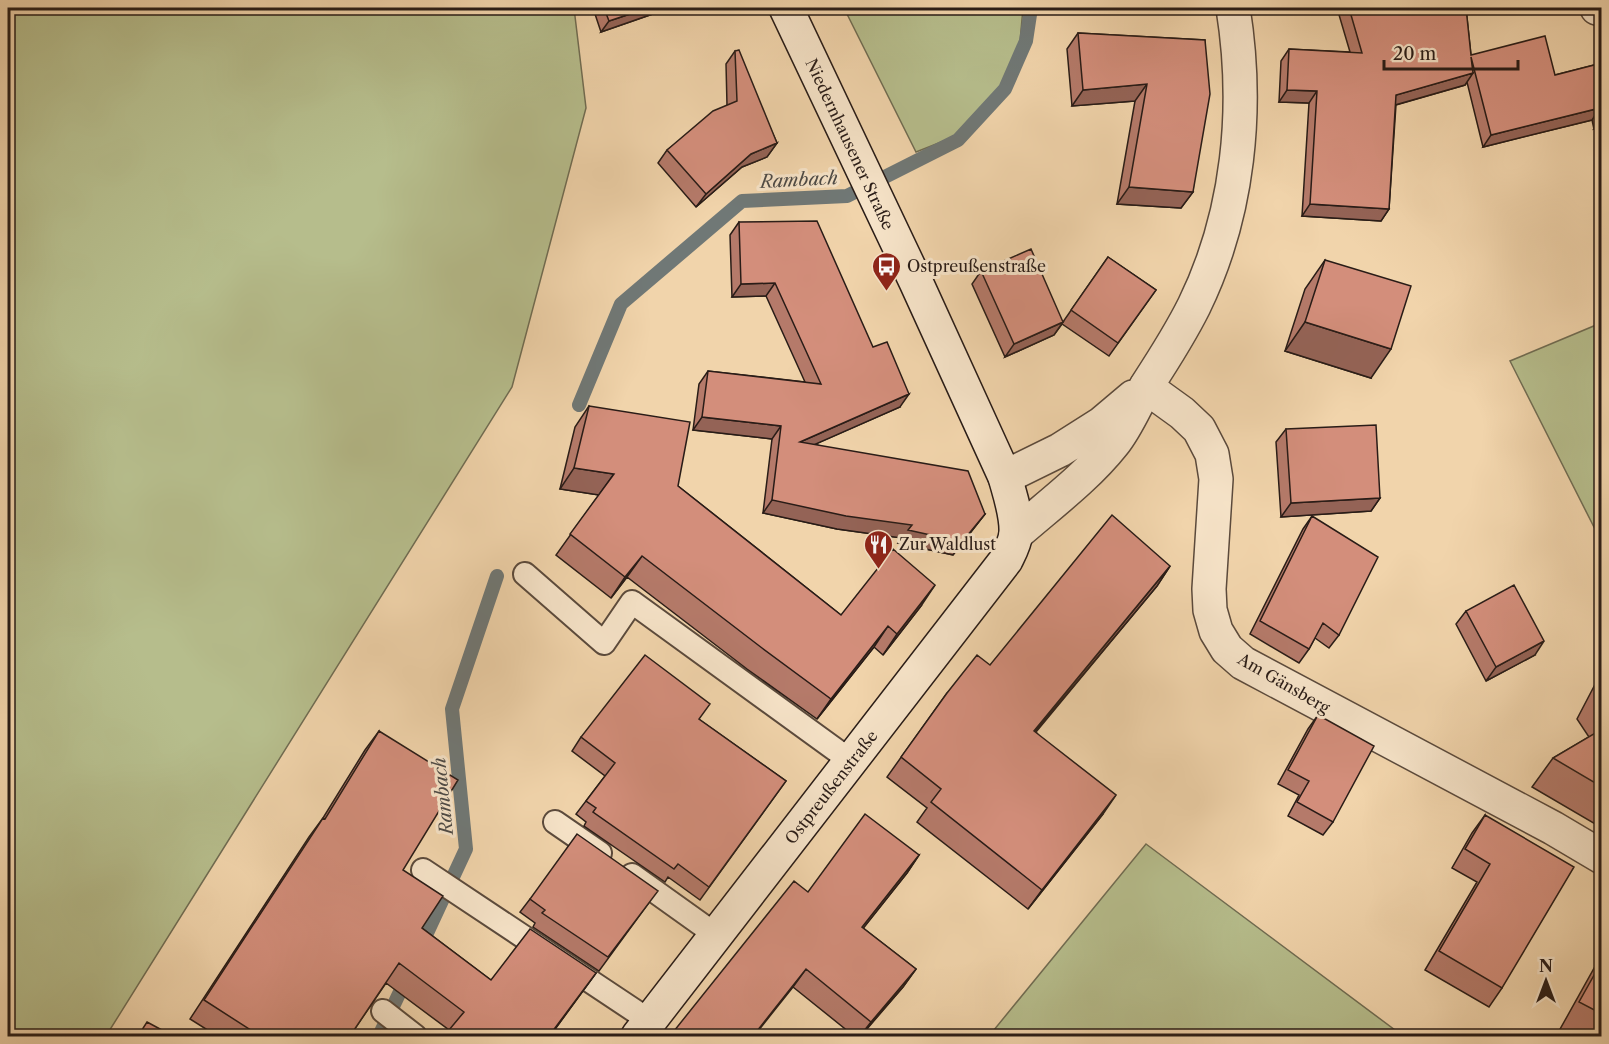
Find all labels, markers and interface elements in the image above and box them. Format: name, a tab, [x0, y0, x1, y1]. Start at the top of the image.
scale bar	[1384, 33, 1518, 71]
text: 20 m	[1393, 43, 1437, 65]
street label: Niedernhausener Straße	[801, 55, 899, 233]
water label: Rambach	[758, 167, 838, 193]
bus stop icon: Ostpreußenstraße	[870, 250, 902, 292]
place label: Ostpreußenstraße	[907, 256, 1046, 276]
restaurant icon: Zur Waldlust	[862, 528, 894, 570]
place label: Zur Waldlust	[899, 534, 996, 554]
street label: Am Gänsberg	[1234, 648, 1334, 718]
street label: Ostpreußenstraße	[780, 726, 882, 848]
water label: Rambach	[428, 756, 458, 838]
north arrow	[1516, 951, 1576, 1011]
text: N	[1539, 956, 1553, 976]

